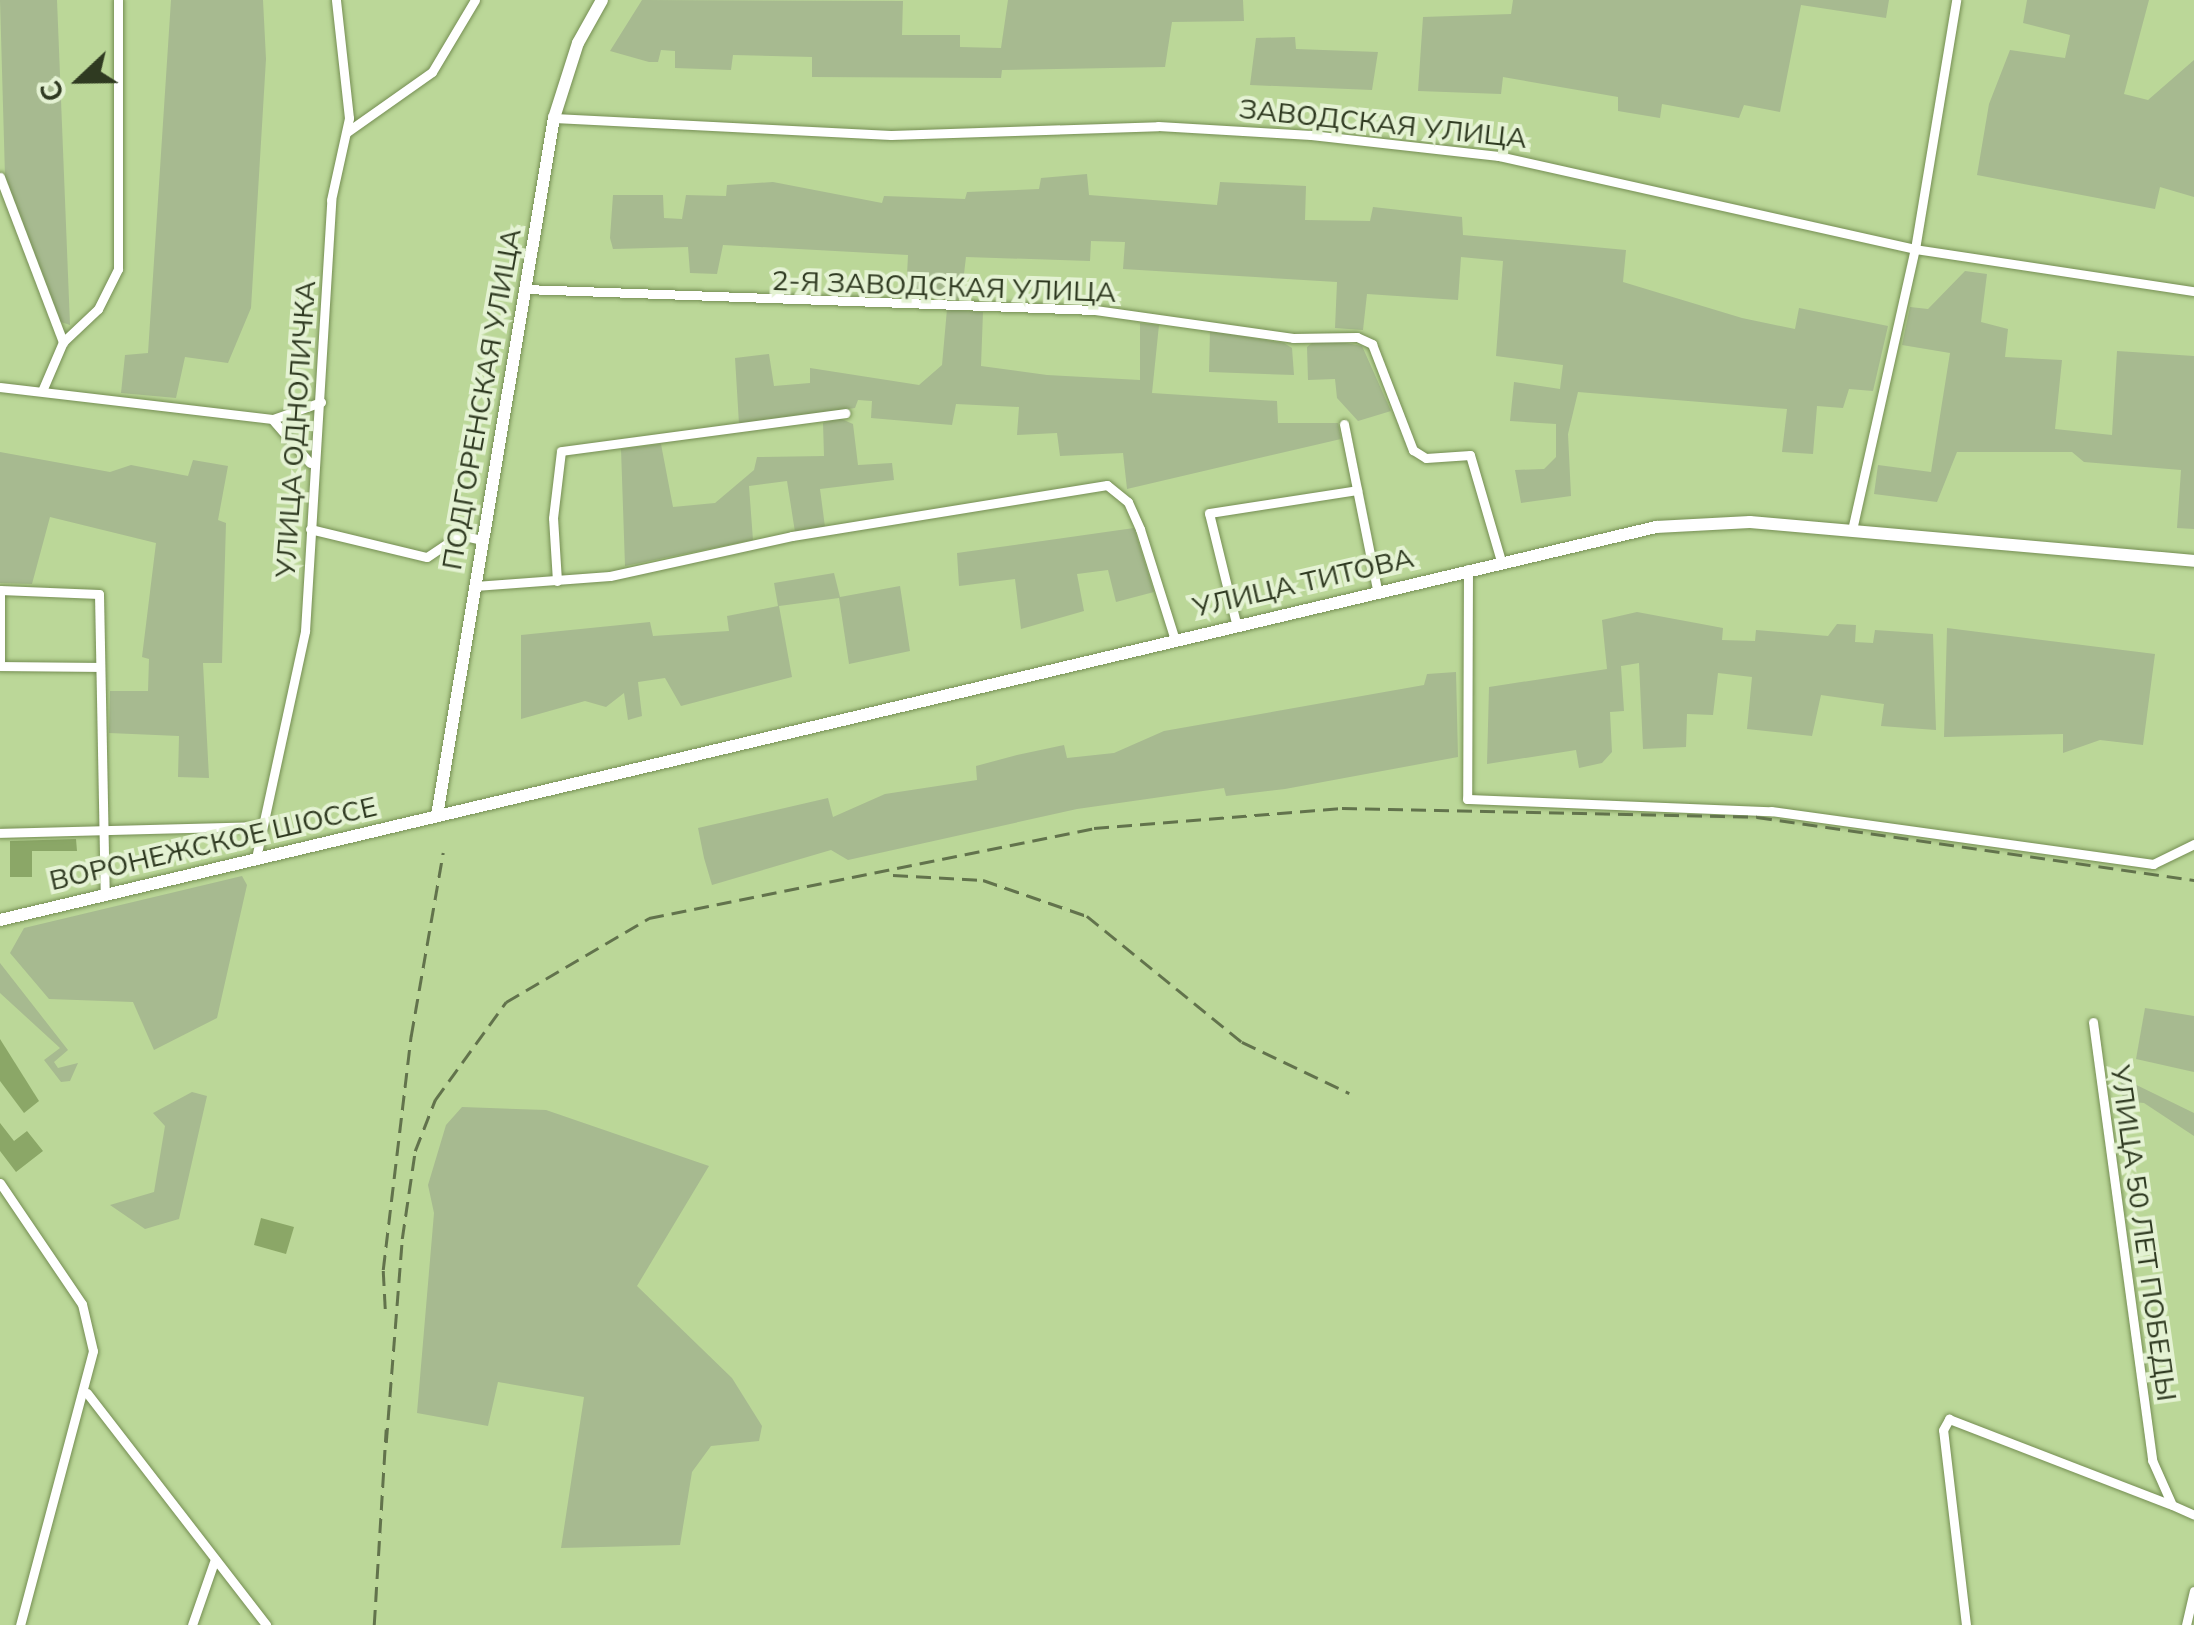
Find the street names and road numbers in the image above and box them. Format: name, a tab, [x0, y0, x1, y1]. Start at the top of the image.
street label: ЗАВОДСКАЯ УЛИЦА	[1237, 91, 1529, 155]
street label: ПОДГОРЕНСКАЯ УЛИЦА	[434, 226, 528, 572]
street label: 2-Я ЗАВОДСКАЯ УЛИЦА	[771, 263, 1117, 309]
street label: УЛИЦА ОДНОЛИЧКА	[268, 279, 322, 579]
street label: УЛИЦА ТИТОВА	[1189, 540, 1417, 624]
street label: ВОРОНЕЖСКОЕ ШОССЕ	[46, 789, 380, 897]
street label: УЛИЦА 50 ЛЕТ ПОБЕДЫ	[2104, 1063, 2184, 1403]

